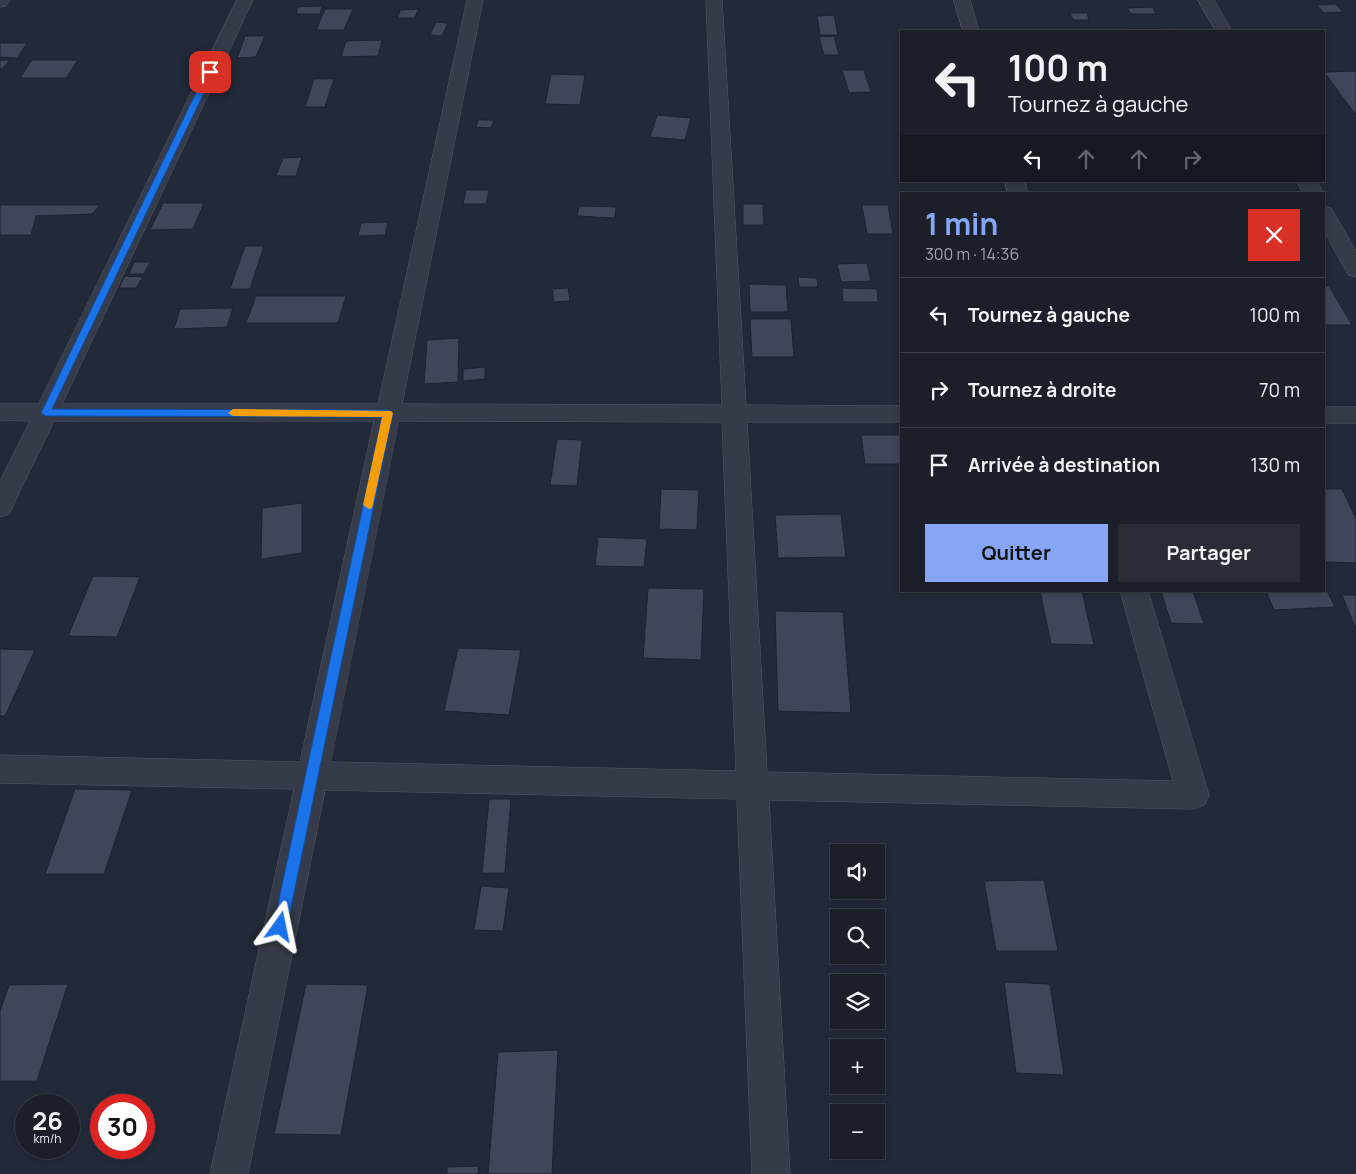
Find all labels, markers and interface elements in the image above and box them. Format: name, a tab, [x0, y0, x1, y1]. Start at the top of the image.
text: 100 m	[1008, 44, 1108, 92]
icon: left	[925, 50, 990, 115]
pin	[189, 51, 231, 93]
icon: arrive	[196, 58, 224, 86]
text: Tournez à gauche	[1008, 89, 1188, 119]
icon: left	[1019, 145, 1047, 173]
icon: ahead	[1072, 145, 1100, 173]
icon: ahead	[1125, 145, 1153, 173]
icon: right	[1178, 145, 1206, 173]
text: 1 min	[925, 203, 998, 244]
button: close	[1248, 209, 1300, 261]
text: 300 m · 14:36	[925, 243, 1019, 265]
icon: left	[925, 301, 953, 329]
text: Tournez à gauche	[968, 302, 1130, 328]
text: 100 m	[1249, 302, 1300, 328]
icon: right	[925, 376, 953, 404]
text: Tournez à droite	[968, 377, 1116, 403]
text: 70 m	[1259, 377, 1300, 403]
icon: arrive	[925, 451, 953, 479]
text: Arrivée à destination	[968, 452, 1160, 478]
text: 130 m	[1251, 452, 1300, 478]
button: Quitter	[925, 524, 1108, 582]
button: Partager	[1118, 524, 1300, 582]
map controls	[830, 844, 885, 1159]
button: sound	[830, 844, 885, 899]
position arrow	[253, 900, 305, 952]
button: search	[830, 909, 885, 964]
button: layers	[830, 974, 885, 1029]
button: +	[830, 1039, 885, 1094]
speed limit sign: 30	[90, 1094, 155, 1159]
text: 26	[32, 1103, 63, 1138]
button: −	[830, 1104, 885, 1159]
text: km/h	[34, 1130, 61, 1147]

